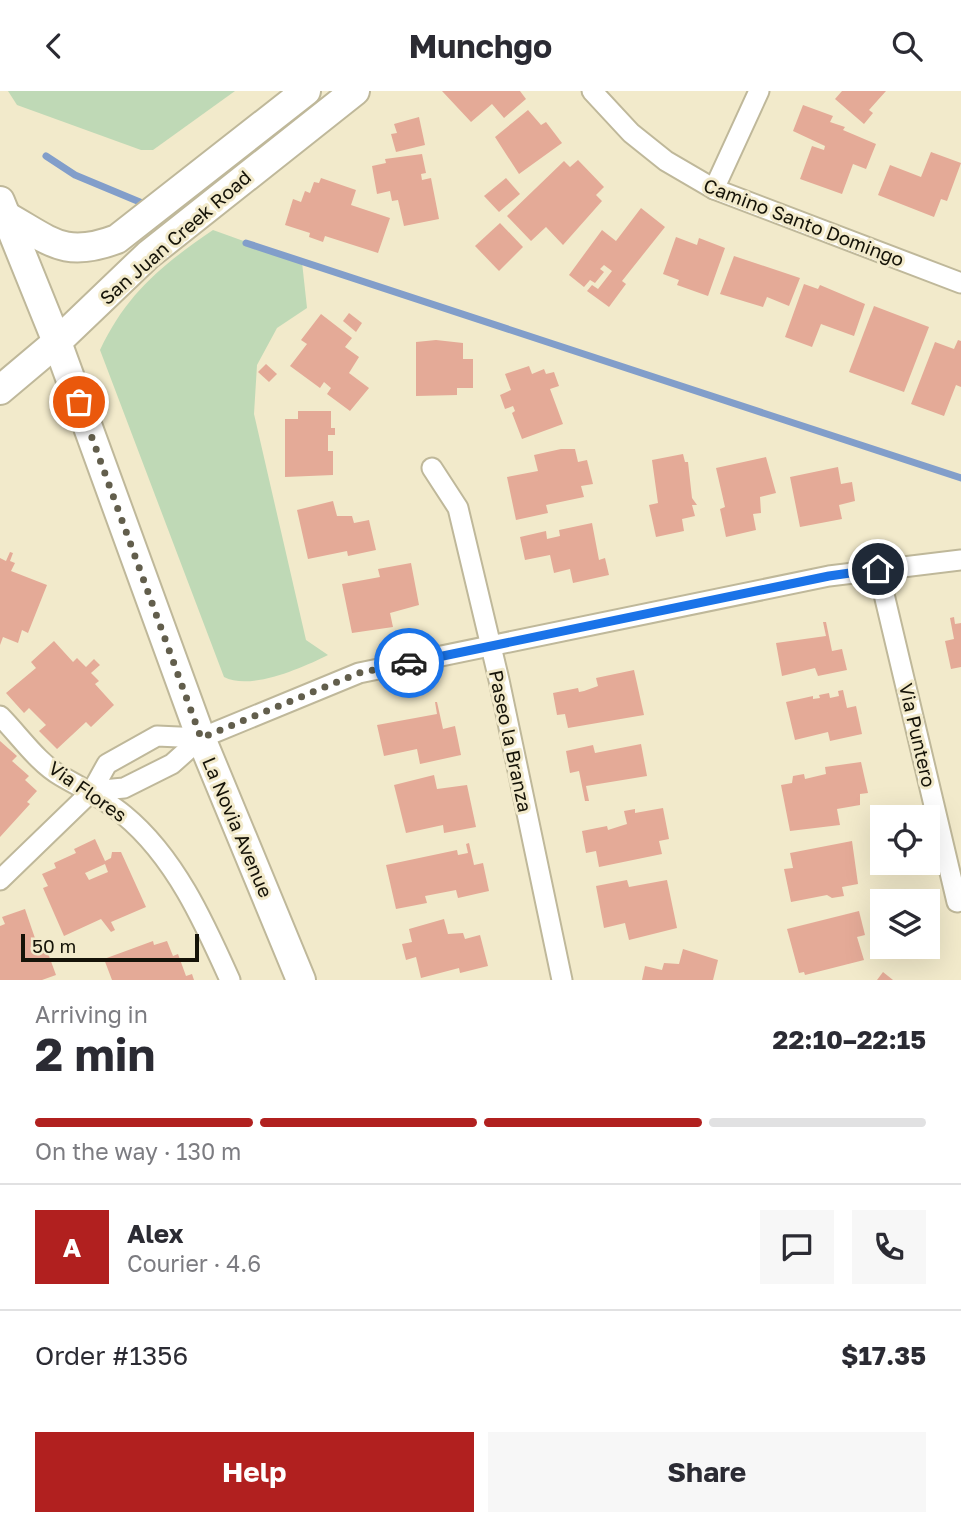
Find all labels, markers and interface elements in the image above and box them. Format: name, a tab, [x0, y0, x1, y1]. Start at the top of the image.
icon: back	[35, 27, 73, 65]
text: Munchgo	[409, 27, 552, 65]
icon: search	[888, 27, 926, 65]
street label: San Juan Creek Road	[95, 165, 255, 309]
street label: Camino Santo Domingo	[700, 173, 908, 271]
pin	[49, 372, 109, 432]
icon: bag	[60, 383, 98, 421]
pin	[848, 539, 908, 599]
icon: home	[859, 550, 897, 588]
courier	[374, 628, 444, 698]
icon: car	[390, 644, 428, 682]
street label: Paseo la Branza	[485, 668, 537, 814]
street label: Via Puntero	[895, 681, 941, 789]
street label: La Novia Avenue	[198, 753, 278, 901]
street label: Via Flores	[44, 756, 132, 826]
map controls	[870, 805, 940, 959]
button: locate	[870, 805, 940, 875]
button: layers	[870, 889, 940, 959]
scale bar	[21, 931, 200, 963]
text: 50 m	[32, 934, 76, 957]
text: Arriving in	[35, 1000, 148, 1028]
text: 22:10–22:15	[773, 1024, 926, 1055]
text: 2 min	[35, 1026, 155, 1081]
text: On the way · 130 m	[35, 1137, 241, 1165]
button: chat	[760, 1210, 834, 1284]
button: phone	[852, 1210, 926, 1284]
text: Alex	[127, 1218, 184, 1249]
text: A	[63, 1232, 81, 1263]
text: Courier · 4.6	[127, 1249, 261, 1277]
text: Order #1356	[35, 1340, 188, 1371]
text: $17.35	[841, 1340, 926, 1371]
button: Help	[35, 1432, 474, 1512]
button: Share	[488, 1432, 926, 1512]

